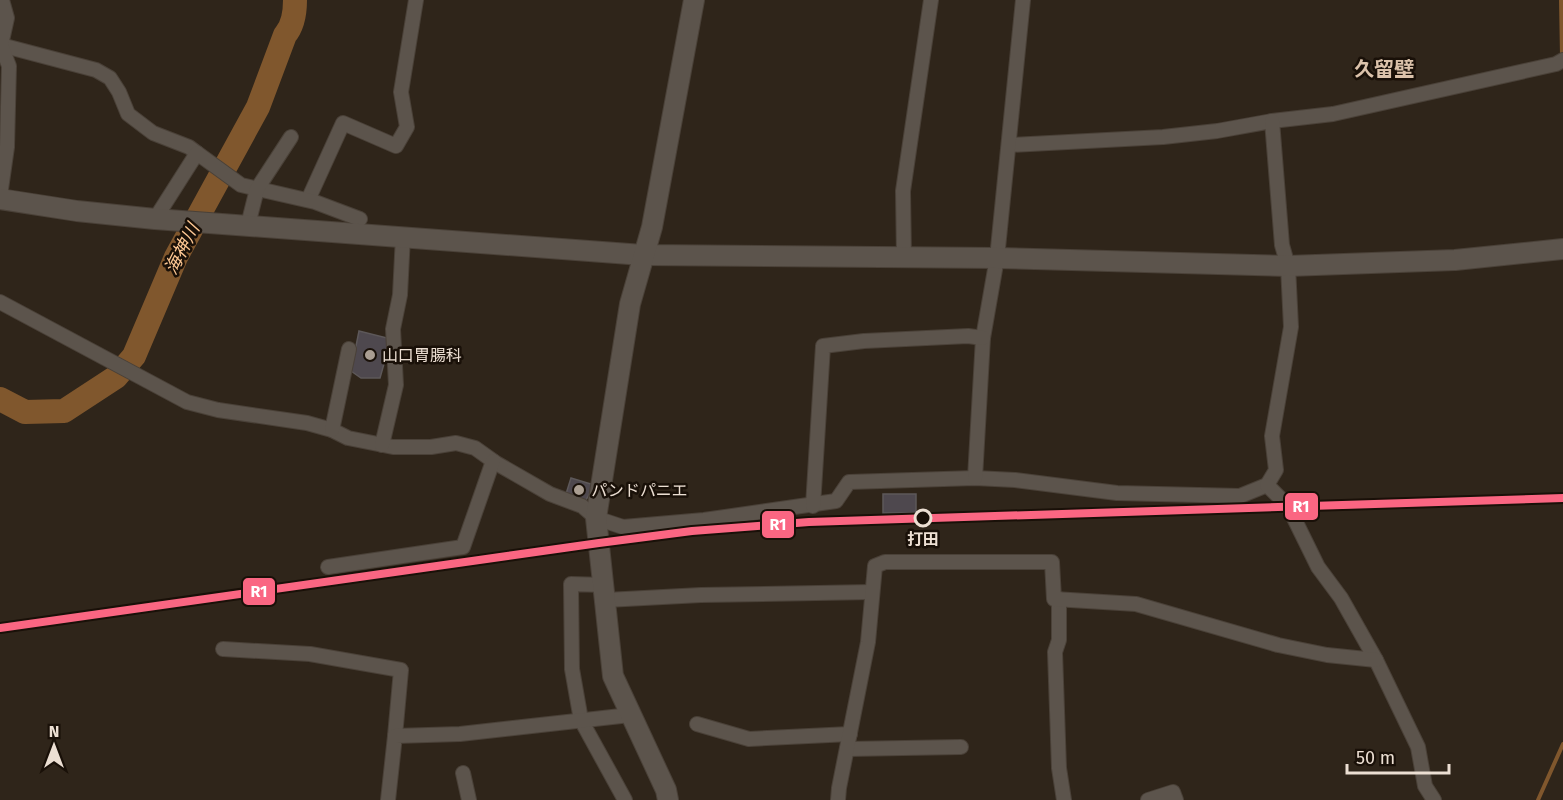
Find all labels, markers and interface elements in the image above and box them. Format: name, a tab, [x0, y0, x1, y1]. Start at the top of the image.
district label: 久留壁	[1354, 57, 1414, 81]
water label: 海神川	[160, 218, 205, 278]
place label: 山口胃腸科	[382, 346, 462, 365]
marker: 山口胃腸科	[363, 348, 377, 362]
place label: パンドパニエ	[591, 481, 688, 500]
marker: パンドパニエ	[572, 483, 586, 497]
line badge: R1	[1284, 492, 1319, 521]
text: R1	[1292, 497, 1310, 516]
marker: 打田	[914, 509, 932, 527]
line badge: R1	[761, 510, 795, 539]
text: R1	[769, 515, 787, 534]
place label: 打田	[907, 530, 939, 549]
line badge: R1	[242, 577, 276, 606]
text: R1	[250, 582, 268, 601]
north arrow	[24, 716, 84, 776]
text: N	[49, 722, 59, 741]
scale bar	[1347, 737, 1449, 775]
text: 50 m	[1356, 747, 1395, 769]

